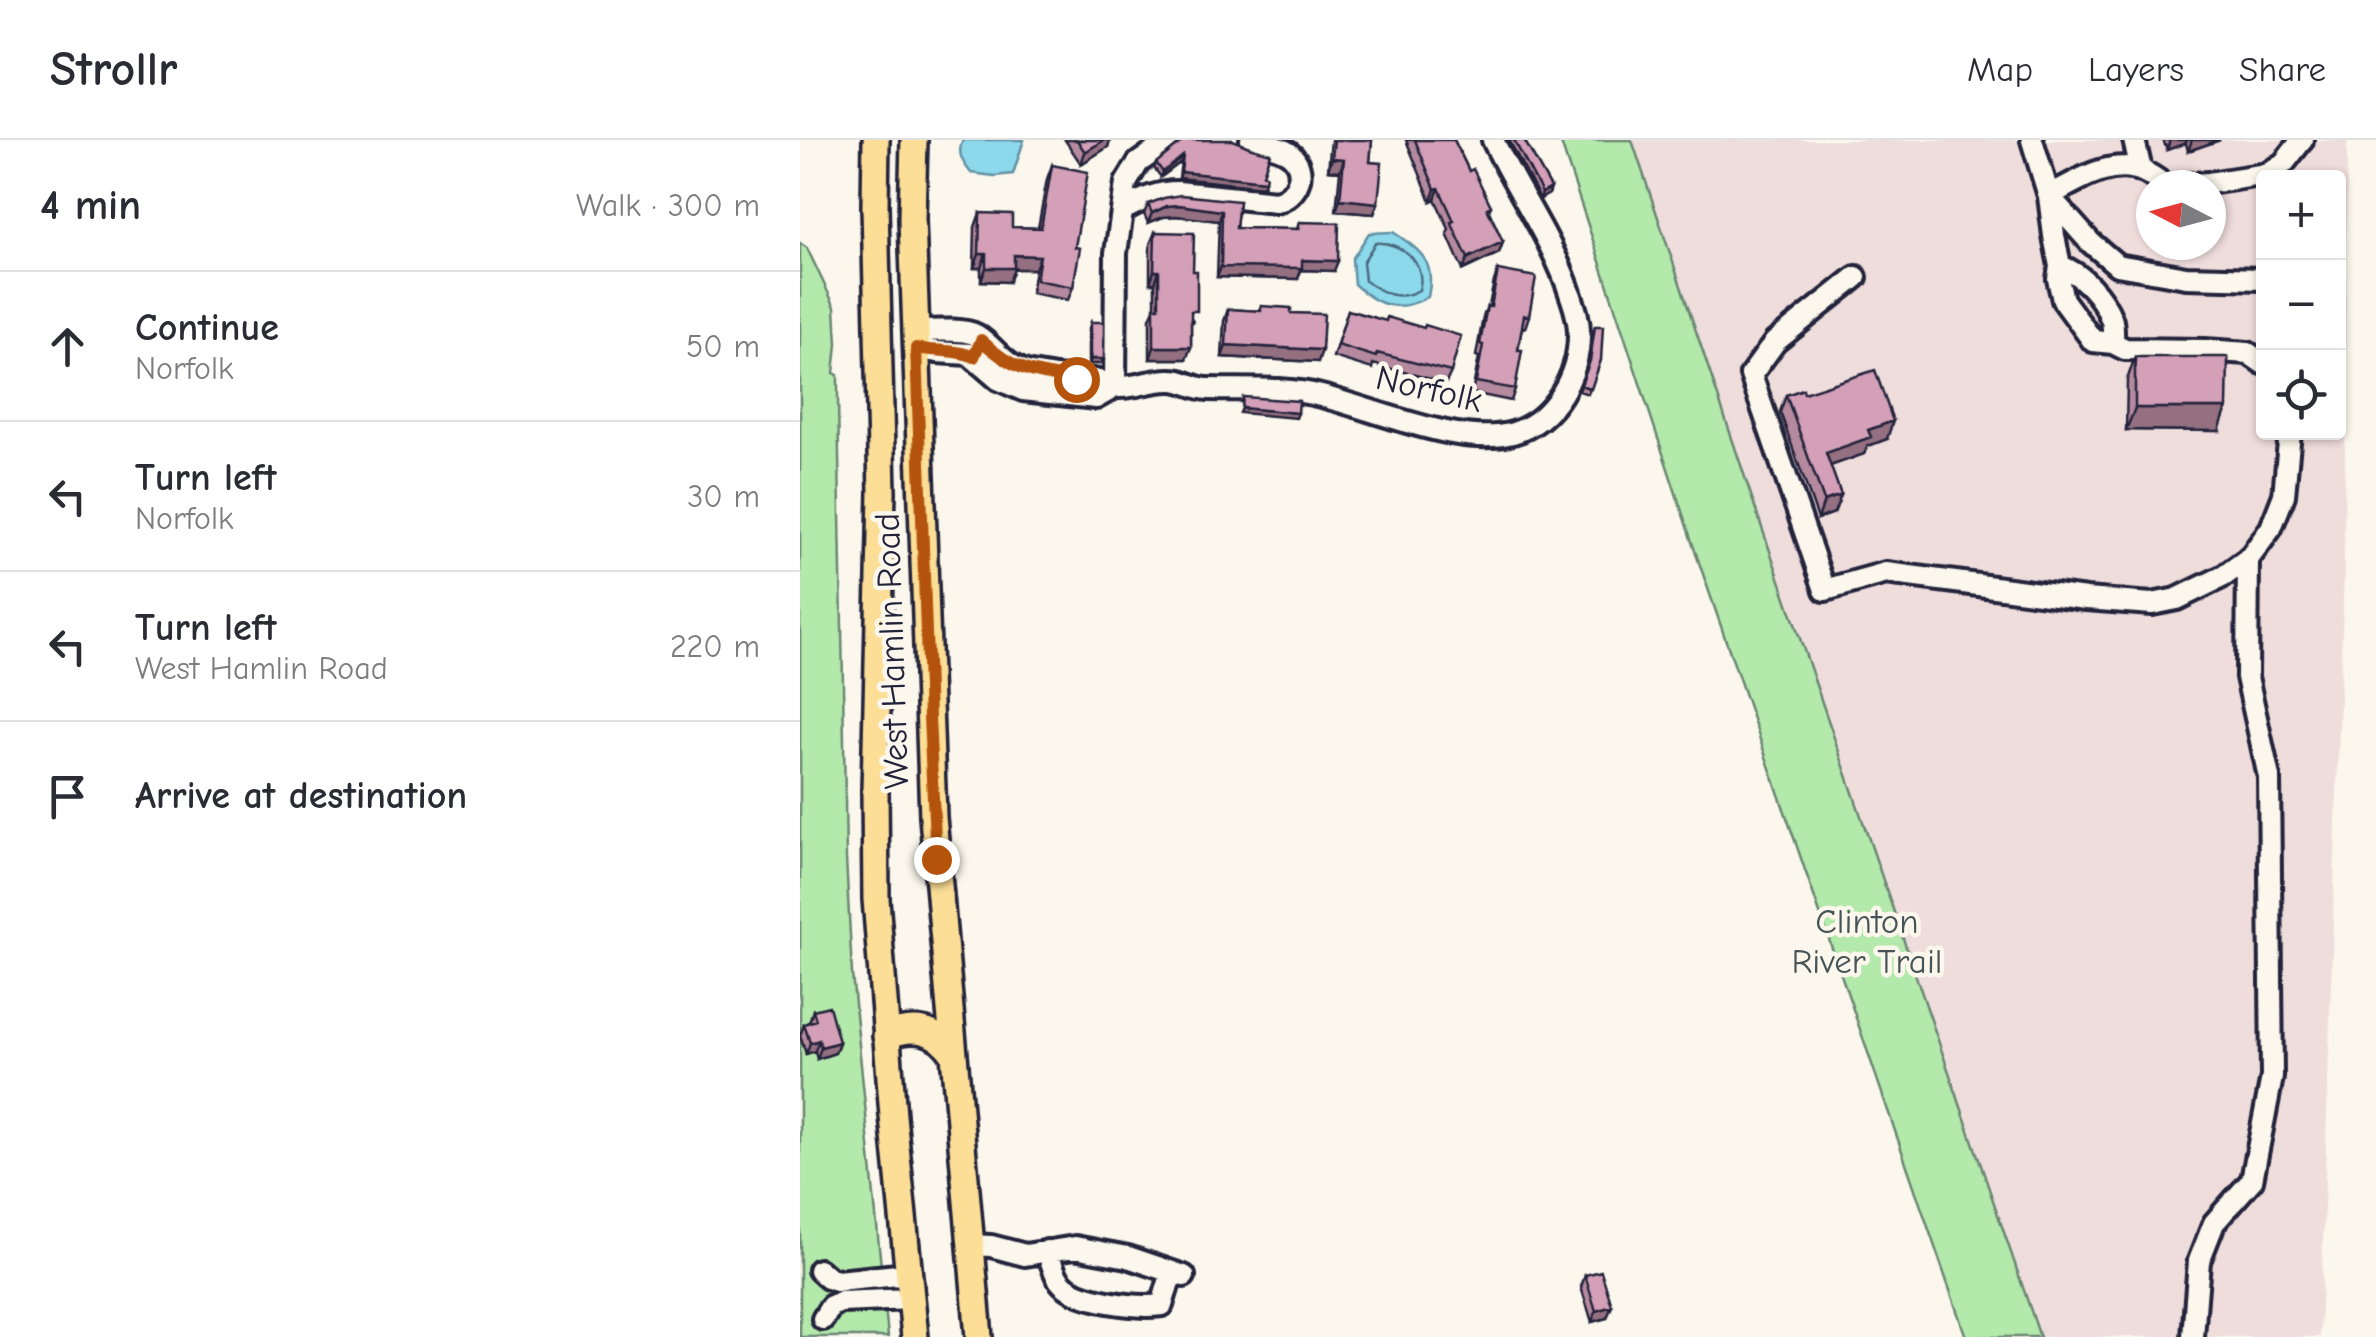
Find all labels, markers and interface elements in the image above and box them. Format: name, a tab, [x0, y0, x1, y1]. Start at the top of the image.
text: Strollr	[50, 42, 177, 97]
text: Map	[1967, 49, 2033, 90]
text: Layers	[2088, 49, 2184, 90]
text: Share	[2239, 49, 2326, 90]
north arrow	[2136, 170, 2226, 260]
map controls	[2256, 170, 2346, 440]
button: +	[2256, 170, 2346, 260]
text: 4 min	[40, 181, 141, 230]
text: Walk · 300 m	[576, 187, 760, 224]
button: −	[2256, 260, 2346, 350]
text: Continue	[135, 306, 279, 350]
icon: ahead	[40, 319, 95, 374]
text: 50 m	[686, 328, 760, 365]
text: Norfolk	[135, 350, 233, 387]
button: locate	[2256, 350, 2346, 440]
route start	[1054, 357, 1100, 403]
street label: Norfolk	[1372, 357, 1486, 421]
text: Turn left	[135, 456, 276, 500]
icon: left	[40, 469, 95, 524]
text: 30 m	[687, 478, 760, 515]
text: Norfolk	[135, 500, 233, 537]
street label: West Hamlin Road	[867, 512, 917, 790]
text: Turn left	[135, 606, 276, 650]
icon: left	[40, 619, 95, 674]
text: 220 m	[670, 628, 760, 665]
text: West Hamlin Road	[135, 650, 388, 687]
icon: arrive	[40, 769, 95, 824]
text: Arrive at destination	[135, 774, 467, 818]
route end	[914, 837, 960, 883]
park label: Clinton River Trail	[1791, 901, 1943, 982]

